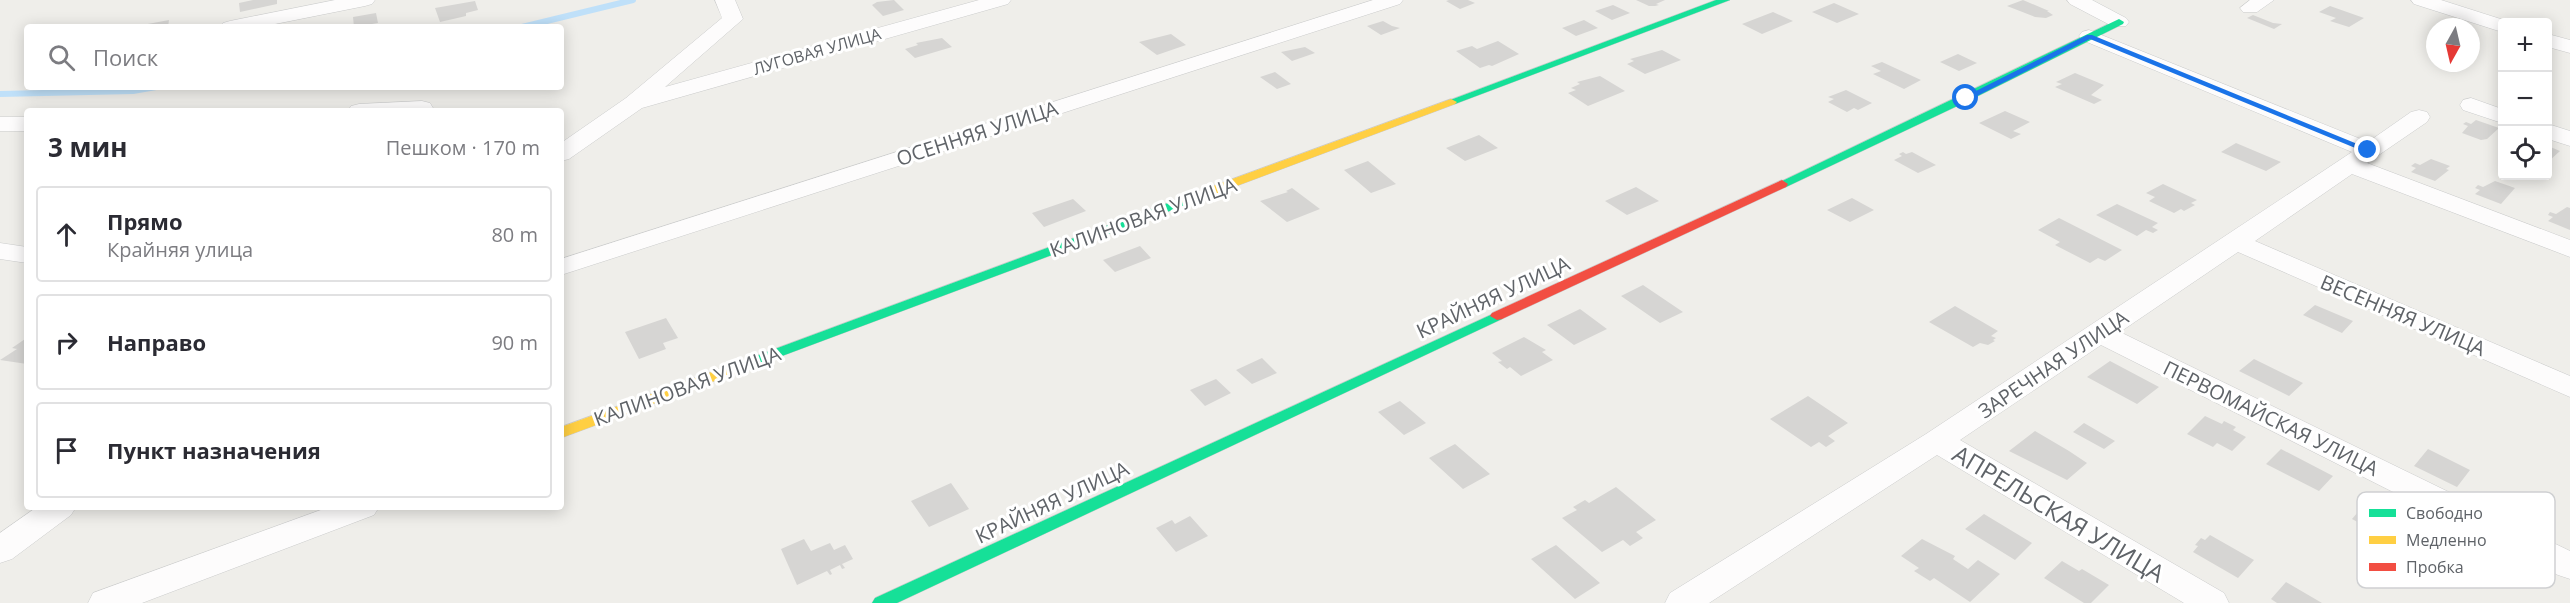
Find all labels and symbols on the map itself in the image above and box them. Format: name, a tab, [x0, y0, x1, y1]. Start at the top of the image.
north arrow	[2426, 18, 2480, 72]
street label: ЛУГОВАЯ УЛИЦА	[751, 22, 884, 80]
route start	[1952, 84, 1978, 110]
street label: ОСЕННЯЯ УЛИЦА	[893, 94, 1062, 172]
route end	[2354, 136, 2380, 162]
street label: КАЛИНОВАЯ УЛИЦА	[1046, 171, 1240, 263]
street label: КРАЙНЯЯ УЛИЦА	[1412, 249, 1574, 344]
street label: ВЕСЕННЯЯ УЛИЦА	[2316, 268, 2490, 362]
street label: ЗАРЕЧНАЯ УЛИЦА	[1973, 304, 2134, 424]
street label: КАЛИНОВАЯ УЛИЦА	[590, 340, 784, 432]
street label: ПЕРВОМАЙСКАЯ УЛИЦА	[2159, 354, 2383, 482]
street label: АПРЕЛЬСКАЯ УЛИЦА	[1947, 437, 2172, 590]
street label: КРАЙНЯЯ УЛИЦА	[971, 454, 1133, 549]
legend	[2357, 492, 2555, 588]
text: Свободно	[2406, 502, 2483, 524]
text: Медленно	[2406, 529, 2487, 551]
text: Пробка	[2406, 556, 2464, 578]

